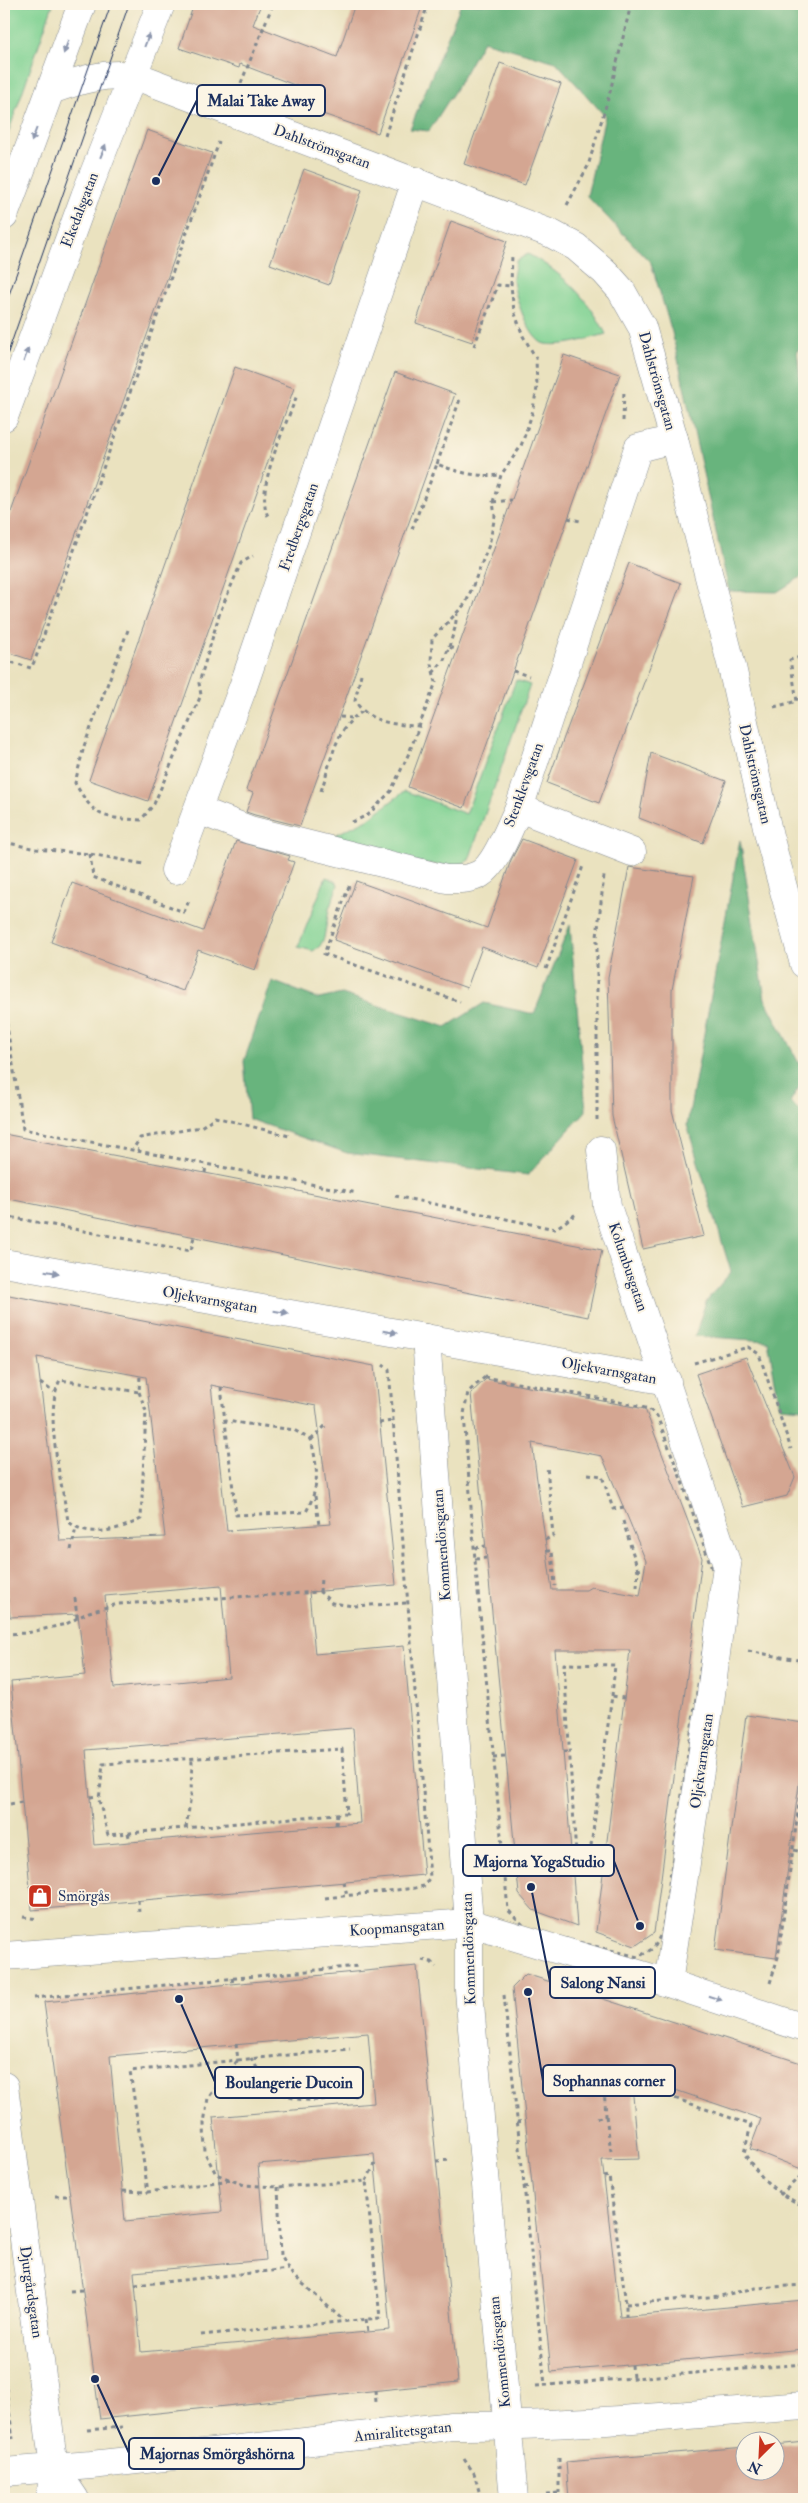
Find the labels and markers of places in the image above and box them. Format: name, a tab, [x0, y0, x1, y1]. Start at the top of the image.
callout: Malai Take Away	[197, 85, 325, 116]
callout: Majorna YogaStudio	[463, 1845, 614, 1876]
shop icon: Smörgås	[27, 1883, 53, 1909]
place label: Smörgås	[58, 1887, 109, 1906]
callout: Salong Nansi	[550, 1967, 655, 1998]
callout: Sophannas corner	[543, 2065, 675, 2096]
callout: Boulangerie Ducoin	[215, 2067, 363, 2098]
callout: Majornas Smörgåshörna	[129, 2438, 304, 2469]

